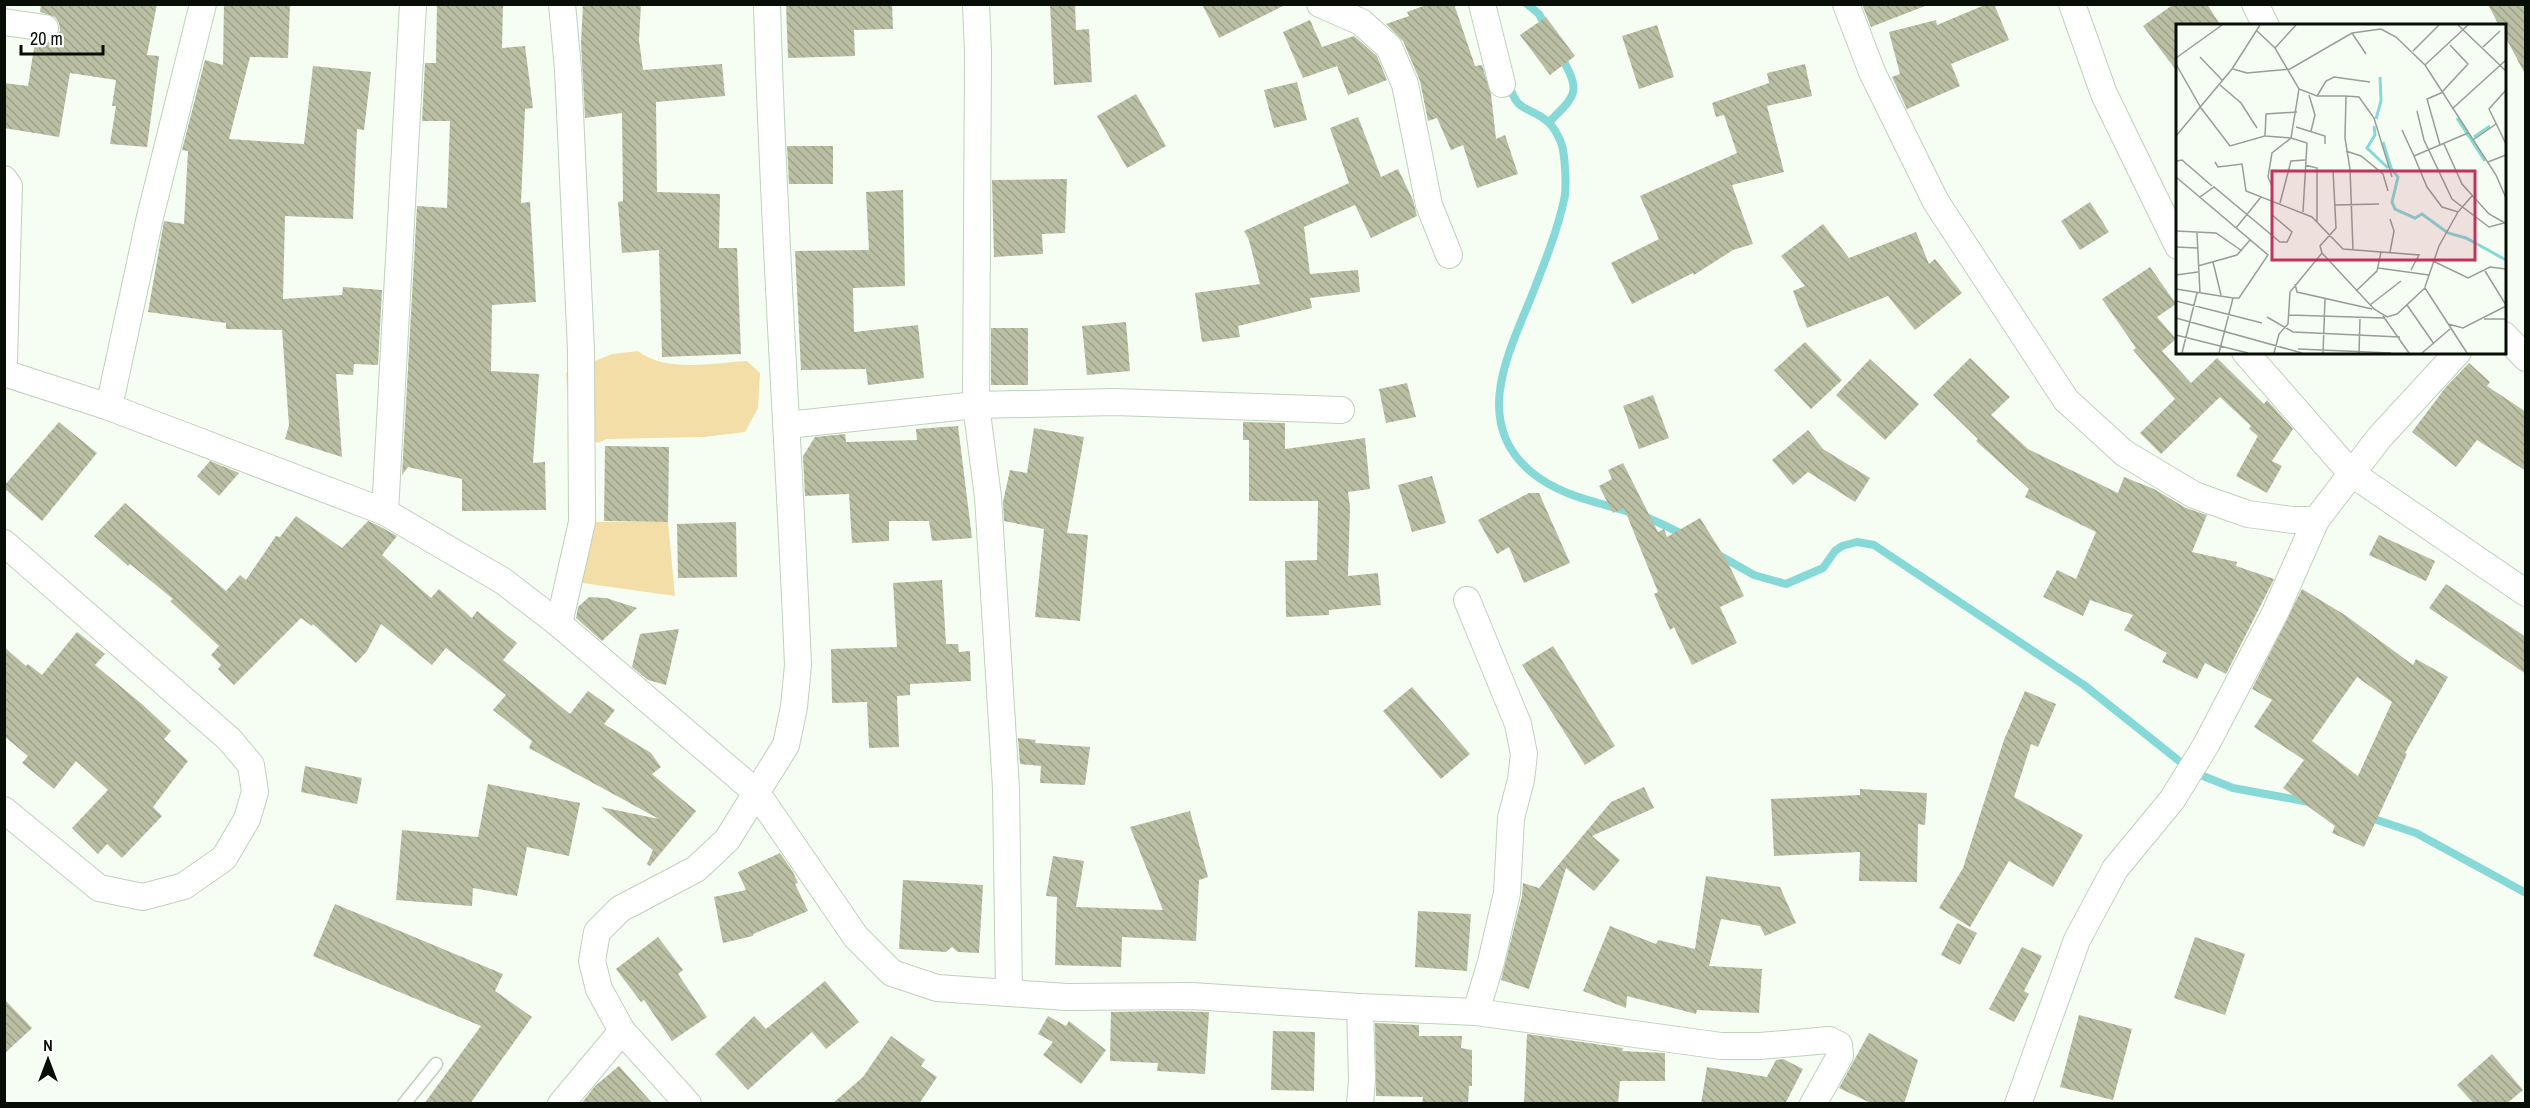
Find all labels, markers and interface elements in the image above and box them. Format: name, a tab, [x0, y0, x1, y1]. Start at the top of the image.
scale bar	[21, 18, 104, 56]
inset map	[2176, 24, 2506, 354]
text: 20 m	[30, 26, 63, 51]
north arrow	[18, 1030, 78, 1090]
text: N	[43, 1034, 53, 1056]

